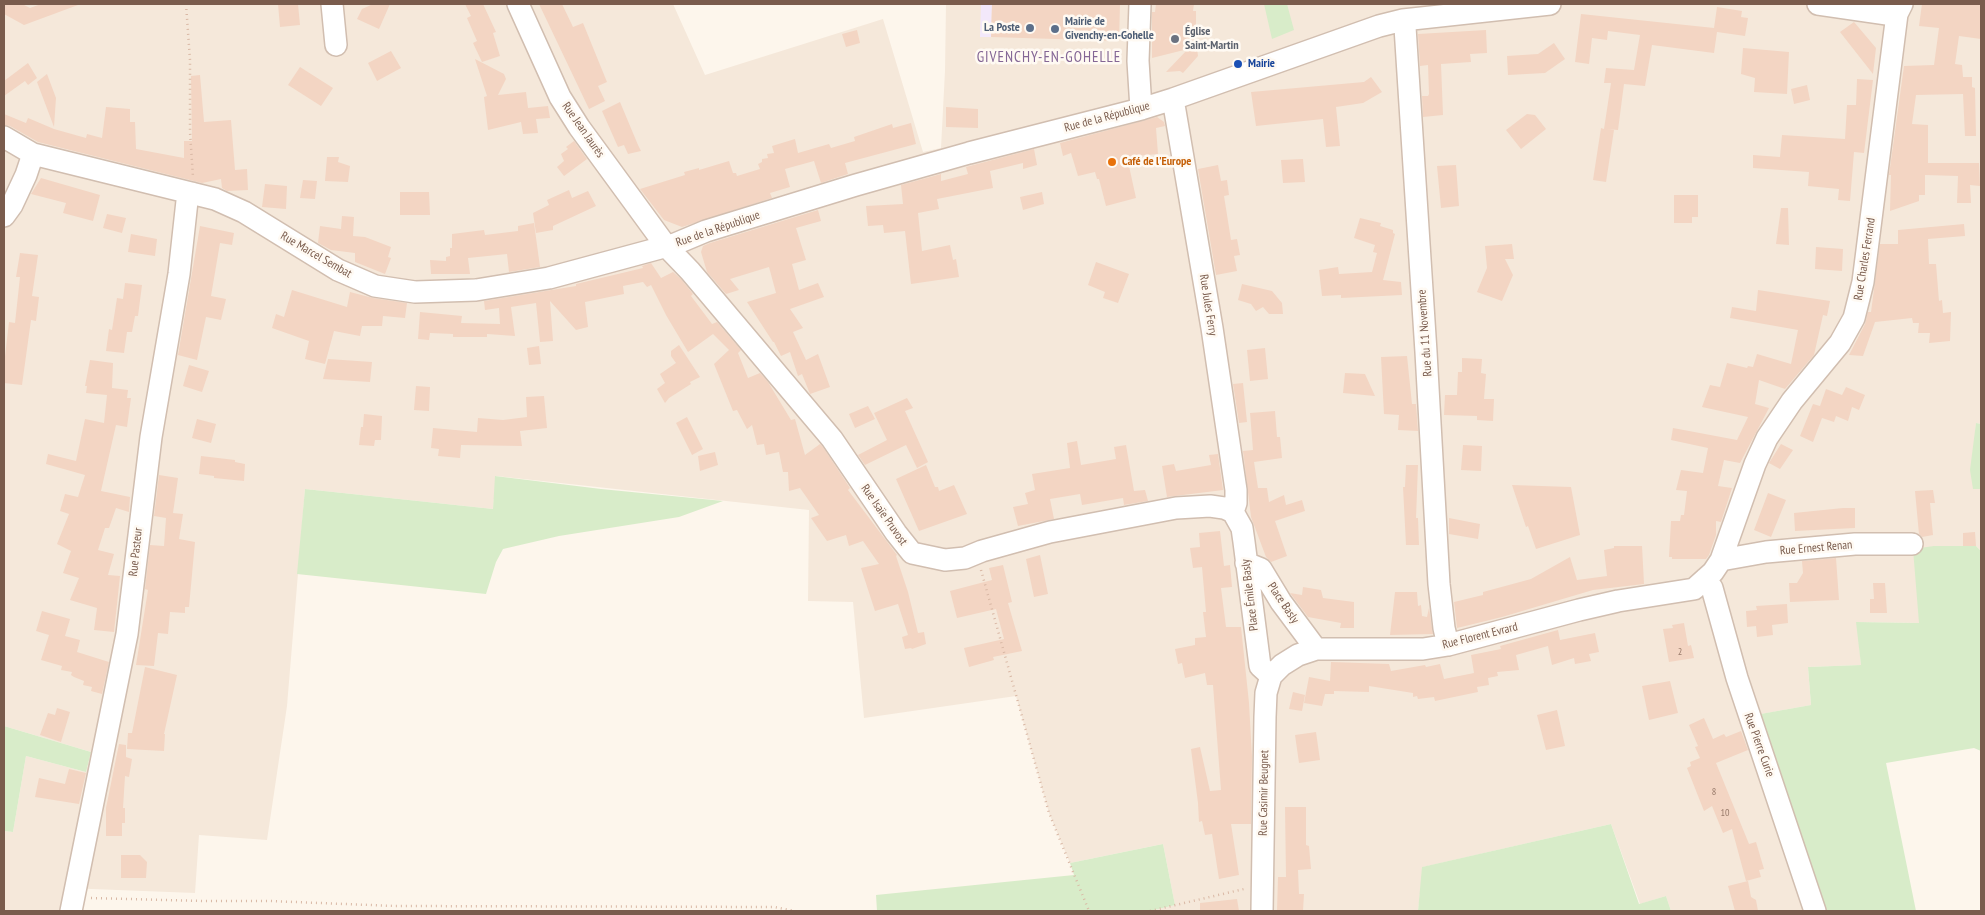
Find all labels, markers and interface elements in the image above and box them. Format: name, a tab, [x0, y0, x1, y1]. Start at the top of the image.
place label: Mairie de Givenchy-en-Gohelle	[1065, 15, 1154, 43]
place label: La Poste	[984, 21, 1020, 35]
marker: La Poste	[1024, 22, 1036, 34]
marker: Mairie de Givenchy-en-Gohelle	[1049, 23, 1061, 35]
place label: Église Saint-Martin	[1185, 25, 1239, 53]
marker: Église Saint-Martin	[1169, 33, 1181, 45]
district label: GIVENCHY-EN-GOHELLE	[974, 49, 1124, 67]
place label: Mairie	[1248, 57, 1275, 71]
marker: Mairie	[1232, 58, 1244, 70]
street label: Rue de la République	[1063, 99, 1151, 135]
street label: Rue Jean Jaurès	[559, 100, 607, 160]
place label: Café de l'Europe	[1122, 155, 1191, 169]
marker: Café de l'Europe	[1106, 156, 1118, 168]
street label: Rue de la République	[674, 208, 762, 250]
street label: Rue Charles Ferrand	[1851, 217, 1879, 301]
street label: Rue Marcel Sembat	[278, 229, 354, 281]
street label: Rue Jules Ferry	[1196, 273, 1220, 337]
street label: Rue du 11 Novembre	[1415, 289, 1435, 377]
street label: Rue Isaïe Pruvost	[858, 482, 910, 548]
street label: Rue Pasteur	[126, 527, 146, 577]
street label: Rue Ernest Renan	[1779, 538, 1853, 558]
street label: Place Émile Basly	[1238, 558, 1262, 632]
street label: Place Basly	[1264, 580, 1302, 626]
street label: Rue Florent Evrard	[1441, 620, 1519, 652]
house number: 2	[1678, 646, 1682, 658]
street label: Rue Pierre Curie	[1741, 711, 1777, 779]
street label: Rue Casimir Beugnet	[1256, 750, 1272, 836]
house number: 8	[1712, 786, 1716, 798]
house number: 10	[1721, 807, 1729, 819]

